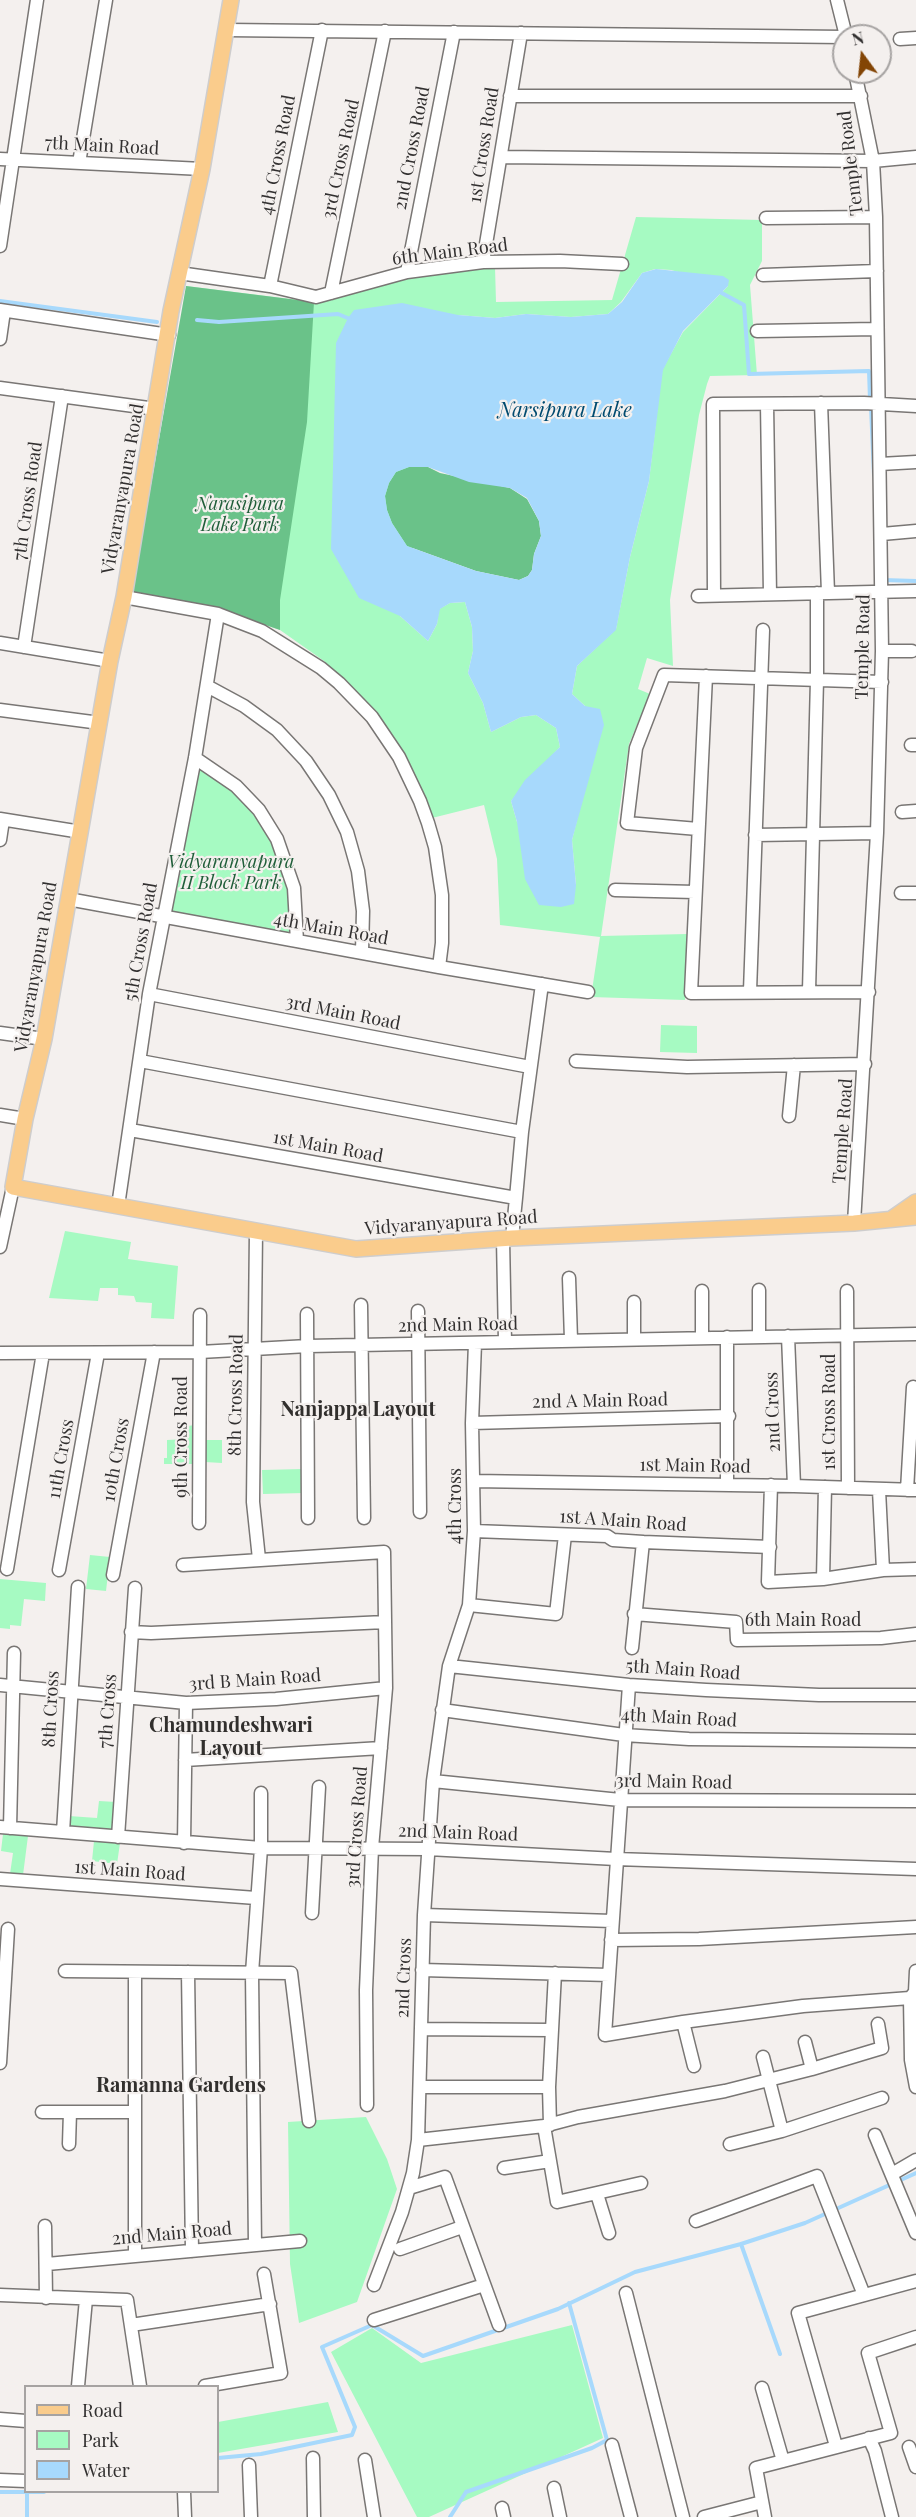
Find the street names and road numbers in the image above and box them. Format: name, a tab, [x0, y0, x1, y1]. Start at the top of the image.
street label: 2nd Cross Road	[389, 84, 435, 212]
street label: 1st Cross Road	[464, 86, 504, 204]
street label: 4th Cross Road	[256, 93, 300, 217]
street label: 3rd Cross Road	[318, 97, 364, 221]
street label: Temple Road	[834, 109, 868, 217]
street label: 7th Main Road	[44, 132, 160, 160]
street label: 6th Main Road	[391, 234, 509, 270]
street label: Vidyaranyapura Road	[97, 402, 149, 576]
street label: 7th Cross Road	[9, 440, 47, 562]
street label: Temple Road	[851, 594, 875, 700]
street label: Vidyaranyapura Road	[10, 880, 62, 1054]
street label: 5th Cross Road	[120, 881, 162, 1003]
street label: 4th Main Road	[272, 908, 390, 950]
street label: 3rd Main Road	[284, 991, 402, 1035]
street label: Temple Road	[829, 1078, 857, 1184]
street label: 1st Main Road	[271, 1127, 385, 1167]
street label: Vidyaranyapura Road	[364, 1206, 538, 1240]
street label: 2nd Main Road	[398, 1313, 518, 1337]
street label: 8th Cross Road	[224, 1334, 248, 1456]
street label: 1st Cross Road	[818, 1354, 840, 1470]
street label: 2nd Cross	[761, 1371, 785, 1453]
street label: 9th Cross Road	[170, 1376, 192, 1498]
street label: 2nd A Main Road	[532, 1389, 668, 1413]
street label: 10th Cross	[98, 1416, 134, 1504]
street label: 11th Cross	[43, 1417, 79, 1501]
street label: 1st Main Road	[639, 1454, 751, 1478]
street label: 4th Cross	[444, 1468, 466, 1544]
street label: 1st A Main Road	[559, 1506, 687, 1536]
street label: 6th Main Road	[745, 1609, 861, 1631]
street label: 5th Main Road	[625, 1655, 741, 1685]
street label: 3rd B Main Road	[188, 1665, 322, 1695]
street label: 8th Cross	[38, 1670, 64, 1748]
street label: 7th Cross	[95, 1673, 121, 1749]
street label: 4th Main Road	[620, 1704, 738, 1732]
street label: 3rd Cross Road	[342, 1765, 372, 1889]
street label: 3rd Main Road	[615, 1770, 733, 1794]
street label: 2nd Main Road	[398, 1820, 518, 1846]
street label: 1st Main Road	[74, 1856, 186, 1886]
street label: 2nd Cross	[392, 1937, 416, 2019]
street label: 2nd Main Road	[111, 2218, 233, 2250]

